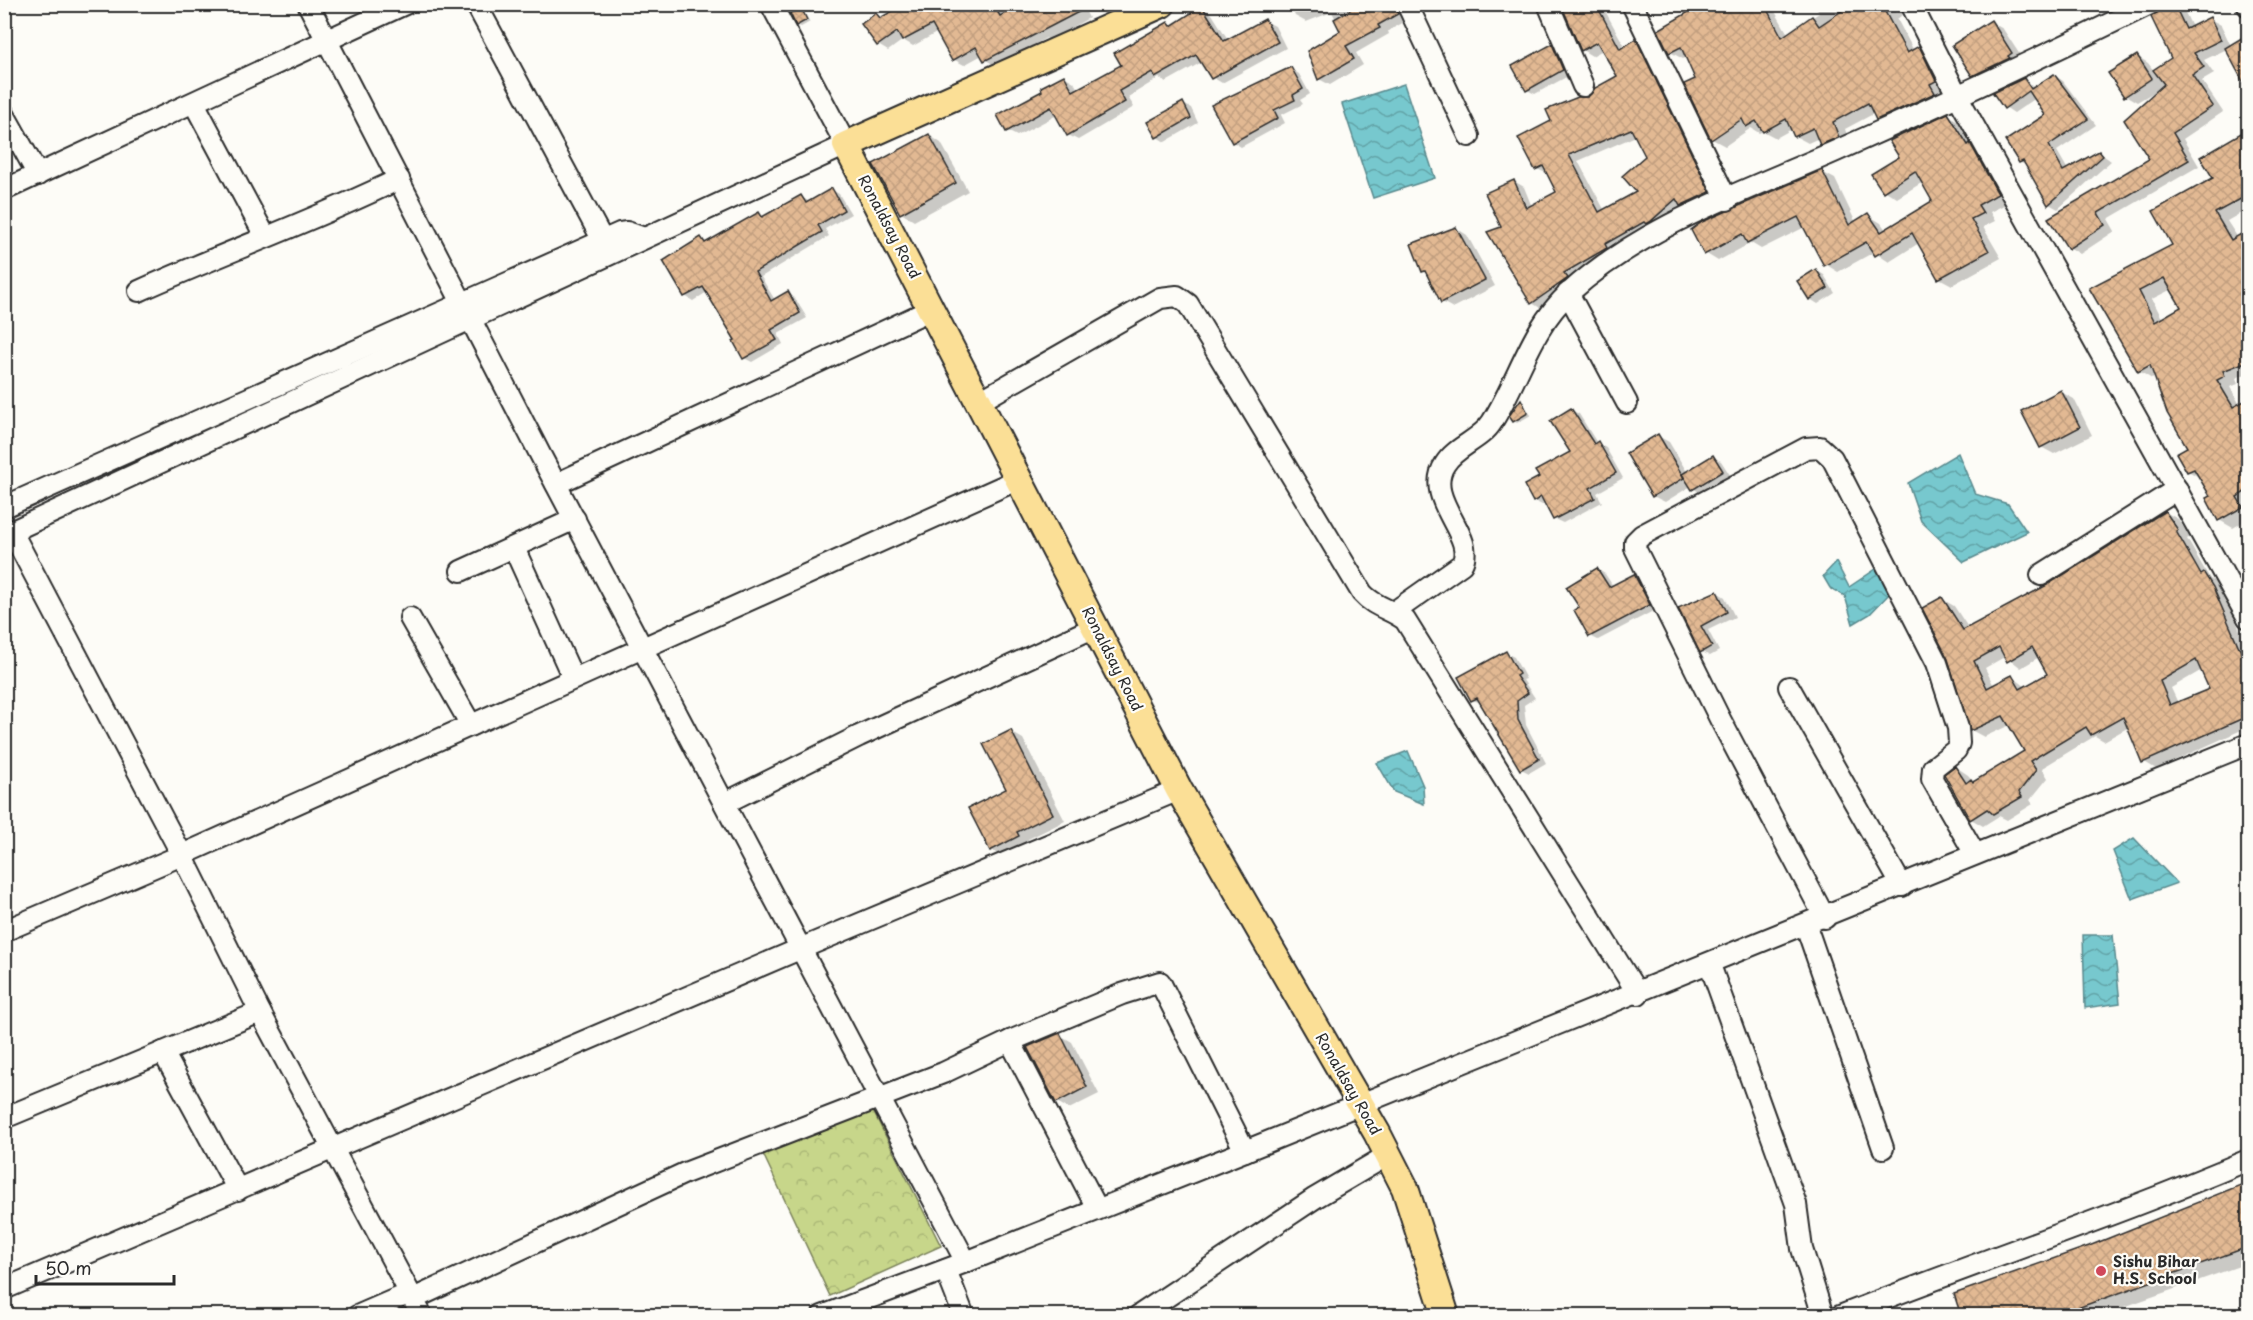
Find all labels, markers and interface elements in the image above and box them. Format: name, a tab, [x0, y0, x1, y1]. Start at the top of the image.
street label: Ronaldsay Road	[853, 170, 927, 282]
street label: Ronaldsay Road	[1077, 602, 1150, 715]
street label: Ronaldsay Road	[1311, 1028, 1388, 1139]
scale bar	[36, 1248, 174, 1286]
place label: Sishu Bihar H.S. School	[2113, 1249, 2199, 1289]
text: 50 m	[45, 1254, 92, 1281]
marker: Sishu Bihar H.S. School	[2094, 1264, 2108, 1278]

